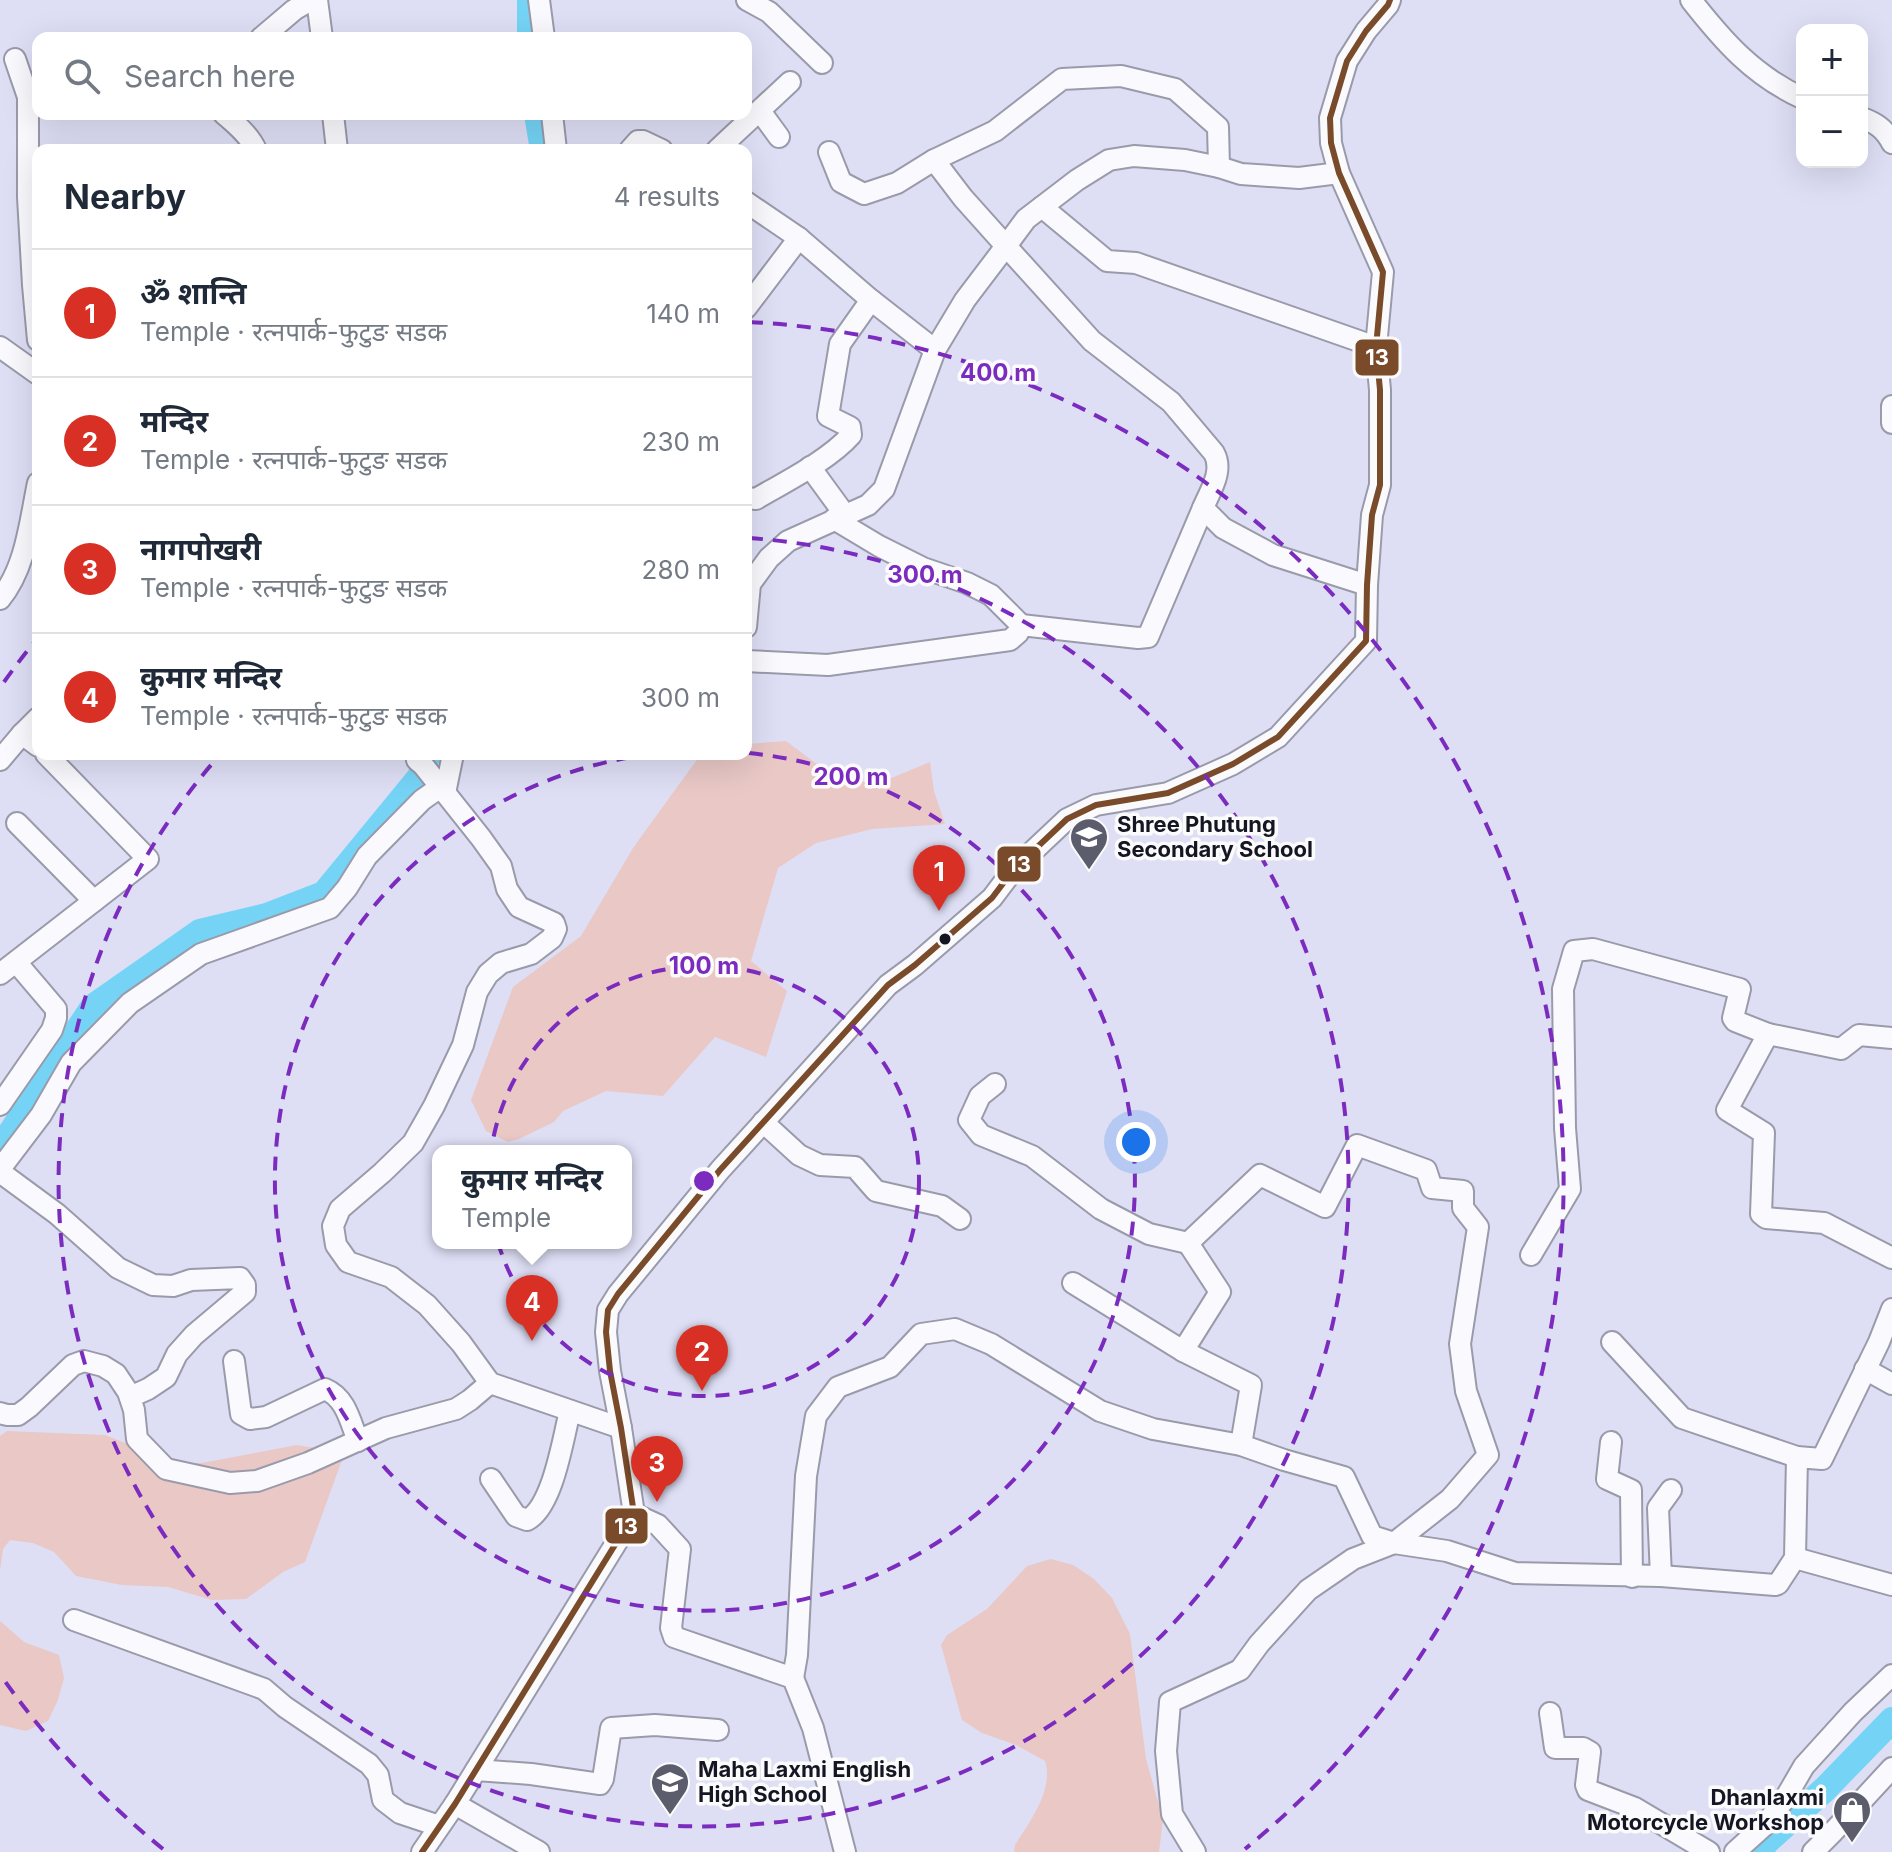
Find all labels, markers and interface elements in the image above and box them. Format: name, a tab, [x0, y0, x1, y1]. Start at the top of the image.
map controls	[1796, 24, 1868, 168]
button: +	[1796, 24, 1868, 96]
search box	[32, 32, 752, 120]
icon: search	[60, 54, 104, 98]
text: Search here	[124, 58, 296, 94]
button: −	[1796, 96, 1868, 168]
text: Nearby	[64, 176, 186, 217]
text: 4 results	[614, 181, 720, 212]
text: ॐ शान्ति	[140, 275, 247, 311]
text: 1	[84, 298, 96, 329]
text: 140 m	[646, 298, 720, 329]
text: Temple · रत्नपार्क-फुटुङ सडक	[140, 316, 447, 347]
line badge: 13	[1354, 338, 1400, 377]
text: 13	[1365, 344, 1389, 370]
text: 400 m	[960, 358, 1036, 387]
text: मन्दिर	[140, 403, 208, 439]
text: 2	[82, 426, 98, 457]
text: 230 m	[642, 426, 720, 457]
text: Temple · रत्नपार्क-फुटुङ सडक	[140, 444, 447, 475]
text: नागपोखरी	[140, 531, 261, 567]
text: 3	[82, 554, 98, 585]
text: 280 m	[642, 554, 720, 585]
text: 300 m	[887, 560, 963, 589]
text: Temple · रत्नपार्क-फुटुङ सडक	[140, 572, 447, 603]
text: कुमार मन्दिर	[140, 659, 282, 695]
text: 4	[81, 682, 99, 713]
text: 300 m	[641, 682, 720, 713]
text: Temple · रत्नपार्क-फुटुङ सडक	[140, 700, 447, 731]
text: 200 m	[813, 762, 889, 791]
place label: Shree Phutung Secondary School	[1117, 811, 1313, 862]
school or university icon: Shree Phutung Secondary School	[1068, 816, 1110, 871]
pin: 1	[913, 845, 965, 911]
line badge: 13	[996, 845, 1042, 883]
text: 13	[1007, 851, 1031, 877]
unlabelled marker	[937, 931, 953, 947]
text: 100 m	[669, 951, 739, 980]
your location	[1116, 1122, 1156, 1162]
popup	[432, 1145, 632, 1249]
text: कुमार मन्दिर	[461, 1161, 603, 1197]
centre of rings	[690, 1167, 718, 1195]
text: Temple	[461, 1202, 551, 1233]
pin: 4	[506, 1275, 558, 1341]
pin: 2	[676, 1325, 728, 1391]
pin: 3	[631, 1436, 683, 1502]
line badge: 13	[604, 1507, 649, 1545]
text: 13	[614, 1513, 638, 1539]
place label: Maha Laxmi English High School	[698, 1756, 911, 1807]
school or university icon: Maha Laxmi English High School	[649, 1761, 691, 1816]
place label: Dhanlaxmi Motorcycle Workshop	[1587, 1784, 1824, 1835]
shop icon: Dhanlaxmi Motorcycle Workshop	[1831, 1789, 1873, 1844]

